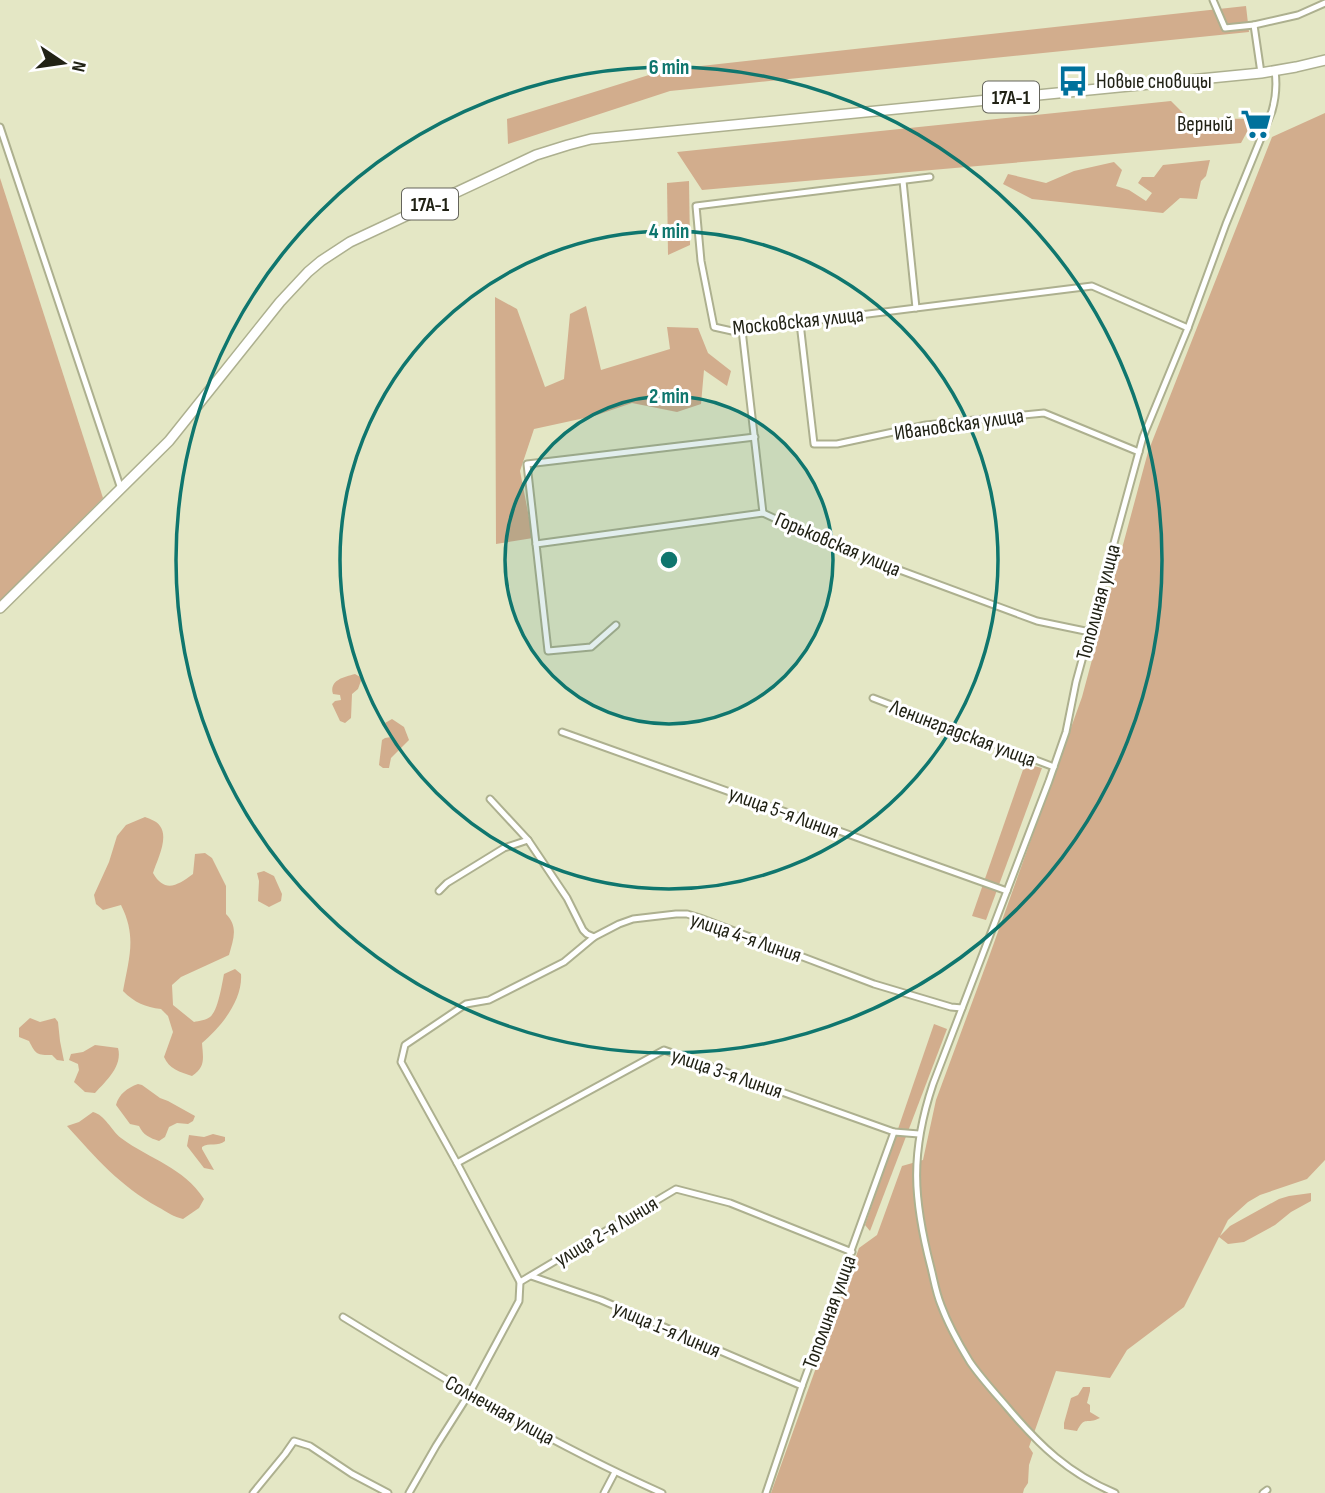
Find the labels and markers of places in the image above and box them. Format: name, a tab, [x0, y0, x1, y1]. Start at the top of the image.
bus stop icon: Новые сновицы	[1056, 64, 1090, 98]
place label: Новые сновицы	[1096, 69, 1212, 94]
supermarket icon: Верный	[1239, 107, 1273, 141]
place label: Верный	[1177, 112, 1233, 137]
centre of rings	[657, 548, 681, 572]

